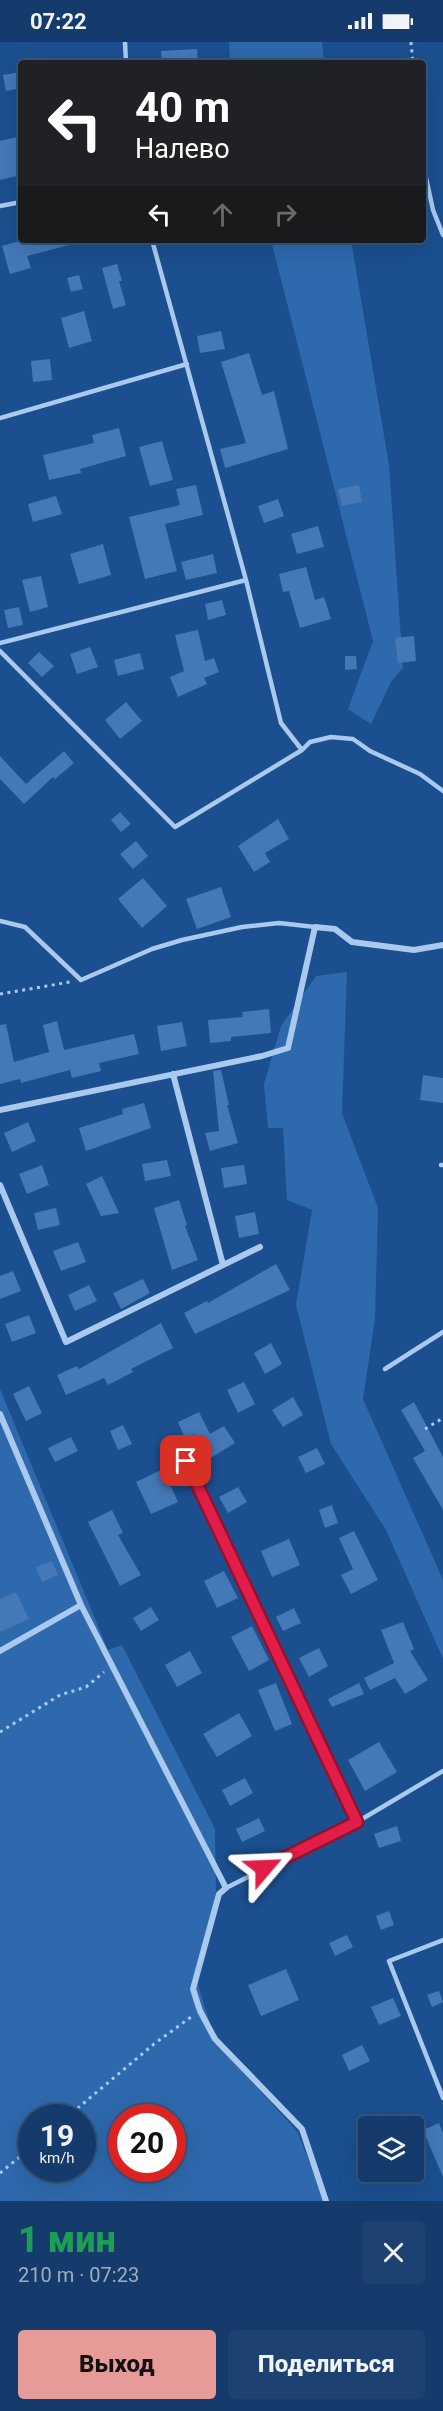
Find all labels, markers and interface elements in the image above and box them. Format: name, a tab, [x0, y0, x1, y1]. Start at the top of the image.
text: 07:22	[30, 9, 87, 34]
text: 40 m	[135, 83, 230, 132]
icon: left	[36, 84, 114, 162]
text: Налево	[135, 133, 230, 165]
icon: left	[143, 198, 176, 231]
icon: ahead	[206, 198, 239, 231]
icon: right	[269, 198, 302, 231]
pin	[160, 1435, 211, 1486]
icon: arrive	[169, 1444, 202, 1477]
position arrow	[232, 1836, 296, 1900]
speed limit sign: 20	[108, 2104, 186, 2182]
map controls	[358, 2116, 424, 2182]
button: layers	[358, 2116, 424, 2182]
text: 19	[40, 2118, 74, 2153]
text: km/h	[39, 2149, 75, 2167]
text: 1 мин	[18, 2219, 116, 2261]
button: close	[362, 2221, 425, 2284]
text: 210 m · 07:23	[18, 2263, 139, 2287]
button: Выход	[18, 2330, 216, 2399]
button: Поделиться	[228, 2330, 425, 2399]

